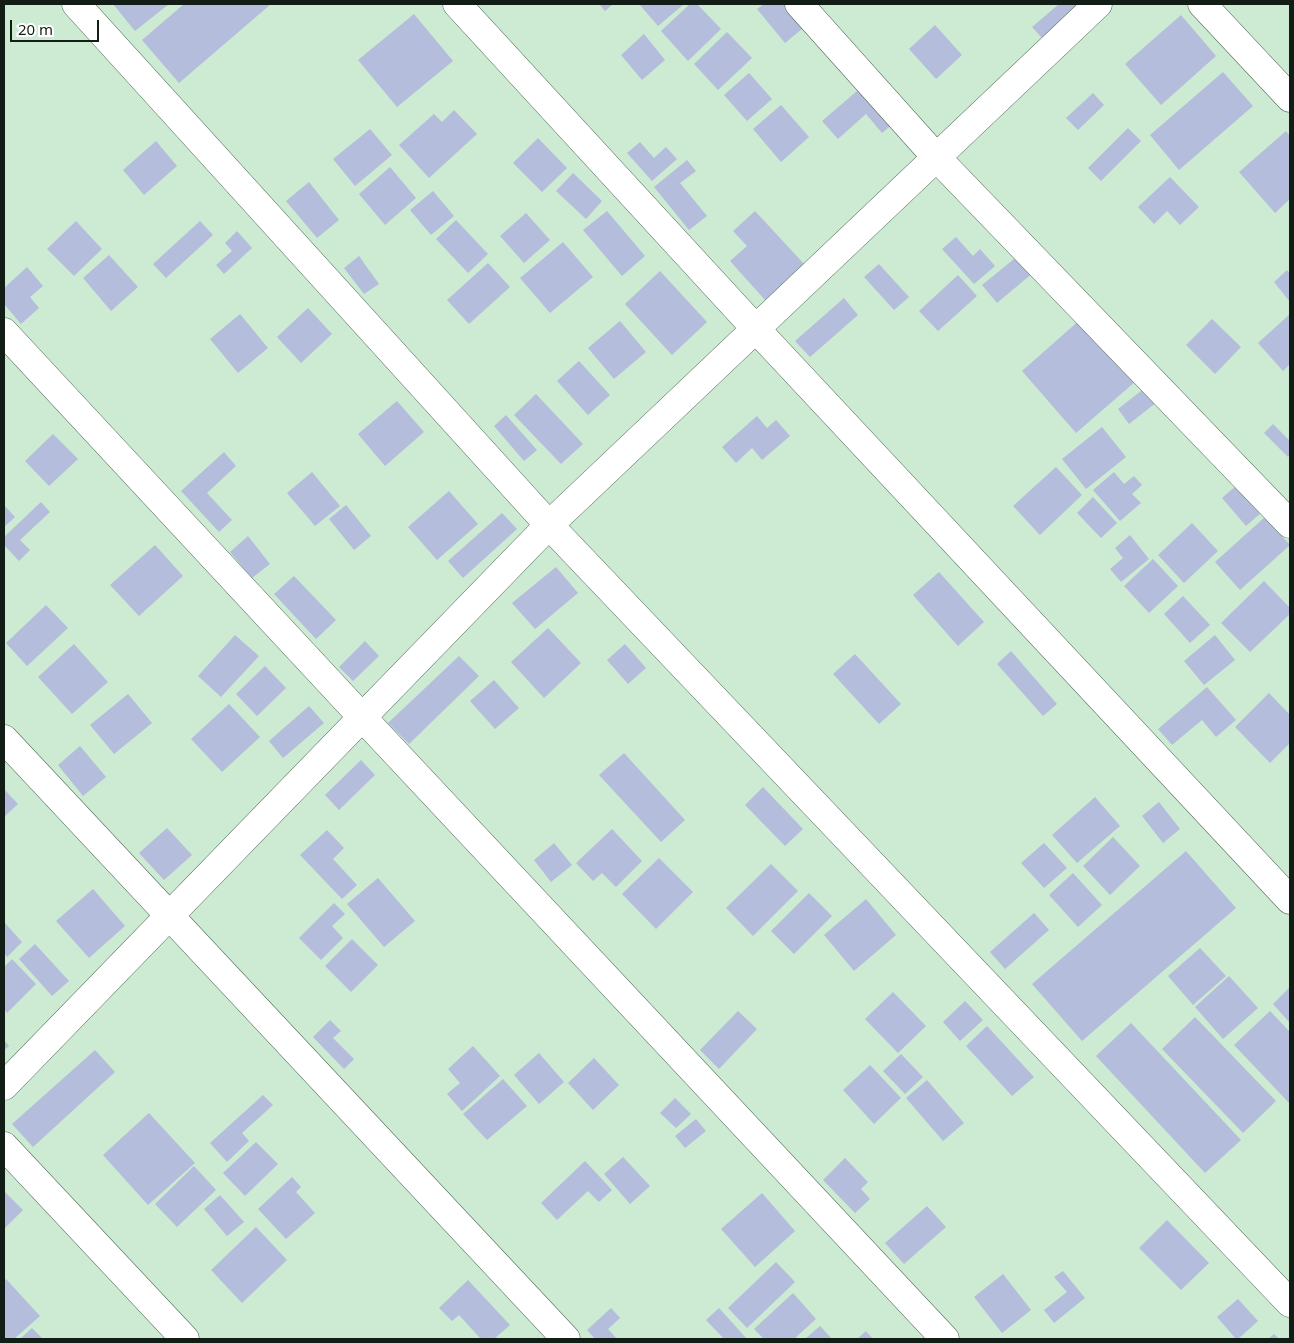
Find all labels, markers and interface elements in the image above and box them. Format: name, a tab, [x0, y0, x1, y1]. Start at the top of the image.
scale bar	[12, 10, 101, 42]
text: 20 m	[18, 19, 53, 39]

